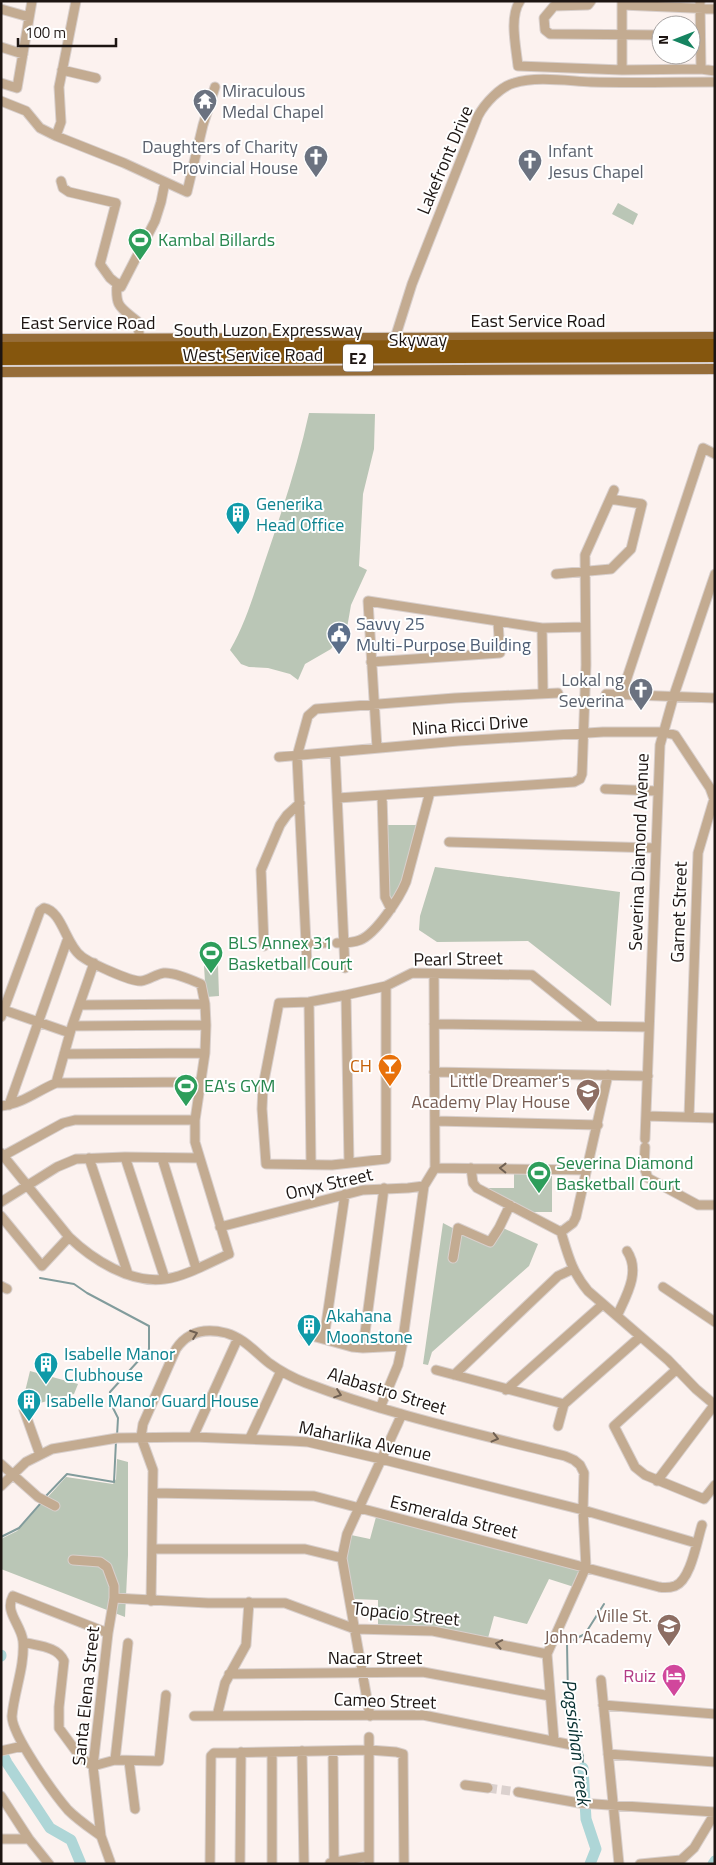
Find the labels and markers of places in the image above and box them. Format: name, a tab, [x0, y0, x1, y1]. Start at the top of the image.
place label: Miraculous Medal Chapel	[222, 77, 324, 125]
temple icon: Miraculous Medal Chapel	[192, 88, 218, 122]
place label: Daughters of Charity Provincial House	[142, 133, 298, 181]
place label: Infant Jesus Chapel	[548, 137, 644, 185]
church icon: Daughters of Charity Provincial House	[303, 144, 329, 178]
church icon: Infant Jesus Chapel	[517, 148, 543, 182]
place label: Kambal Billards	[158, 226, 275, 253]
sports icon: Kambal Billards	[127, 227, 153, 261]
place label: Generika Head Office	[256, 490, 344, 538]
building icon: Generika Head Office	[225, 501, 251, 535]
place label: Savvy 25 Multi-Purpose Building	[356, 610, 531, 658]
public building icon: Savvy 25 Multi-Purpose Building	[326, 621, 352, 655]
place label: Lokal ng Severina	[559, 666, 624, 714]
church icon: Lokal ng Severina	[628, 677, 654, 711]
place label: BLS Annex 31 Basketball Court	[228, 929, 353, 977]
sports icon: BLS Annex 31 Basketball Court	[198, 940, 224, 974]
place label: CH	[350, 1052, 372, 1079]
bar icon: CH	[377, 1053, 403, 1087]
place label: Little Dreamer's Academy Play House	[411, 1067, 570, 1115]
place label: EA's GYM	[204, 1072, 275, 1099]
sports icon: EA's GYM	[173, 1073, 199, 1107]
school or university icon: Little Dreamer's Academy Play House	[575, 1078, 601, 1112]
place label: Severina Diamond Basketball Court	[556, 1149, 693, 1197]
sports icon: Severina Diamond Basketball Court	[526, 1160, 552, 1194]
place label: Akahana Moonstone	[326, 1302, 413, 1350]
building icon: Akahana Moonstone	[296, 1313, 322, 1347]
place label: Isabelle Manor Clubhouse	[64, 1340, 175, 1388]
building icon: Isabelle Manor Clubhouse	[33, 1351, 59, 1385]
place label: Isabelle Manor Guard House	[46, 1387, 259, 1414]
building icon: Isabelle Manor Guard House	[16, 1388, 42, 1422]
place label: Ville St. John Academy	[544, 1602, 652, 1650]
school or university icon: Ville St. John Academy	[656, 1613, 682, 1647]
place label: Ruiz	[623, 1662, 656, 1689]
hotel icon: Ruiz	[661, 1663, 687, 1697]

